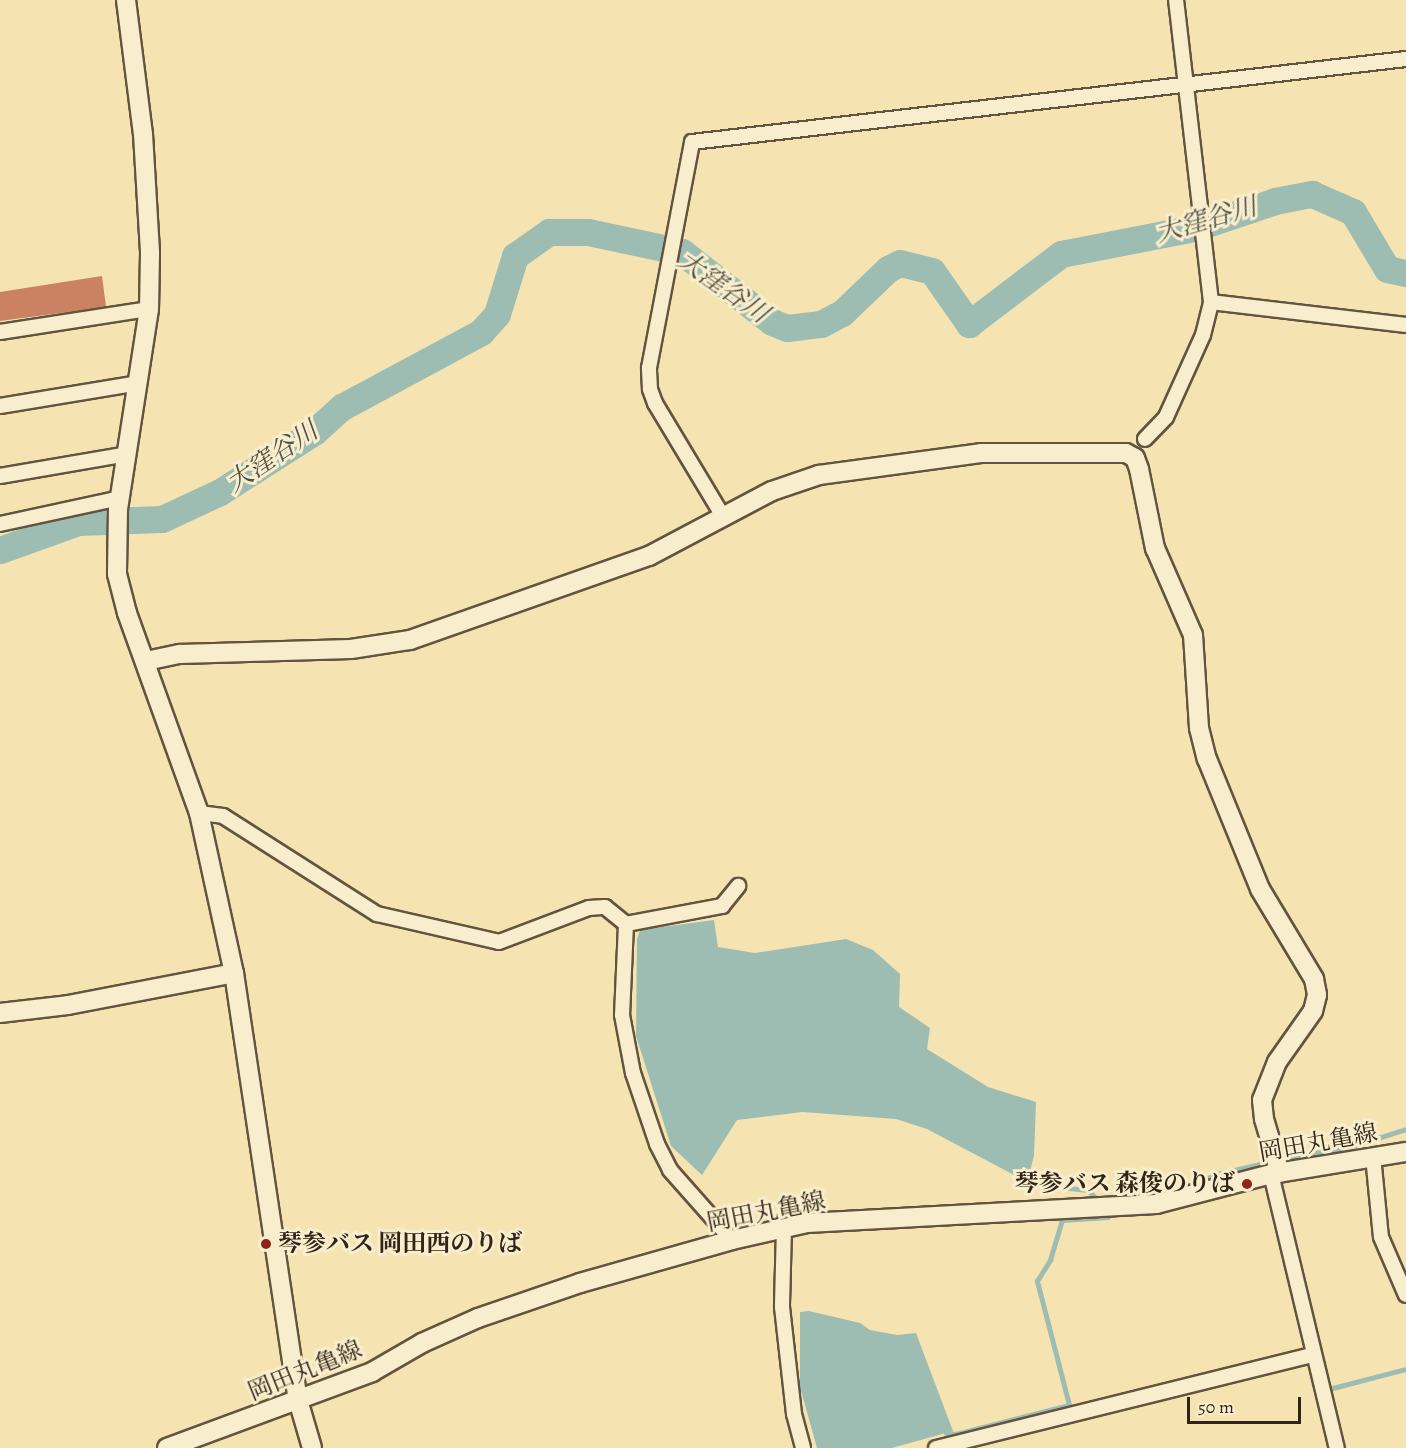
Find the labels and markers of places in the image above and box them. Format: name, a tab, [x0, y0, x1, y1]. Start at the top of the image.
place label: 琴参バス 森俊のりば	[1015, 1170, 1235, 1198]
marker: 琴参バス 森俊のりば	[1240, 1177, 1254, 1191]
place label: 琴参バス 岡田西のりば	[278, 1230, 522, 1258]
marker: 琴参バス 岡田西のりば	[259, 1237, 273, 1251]

